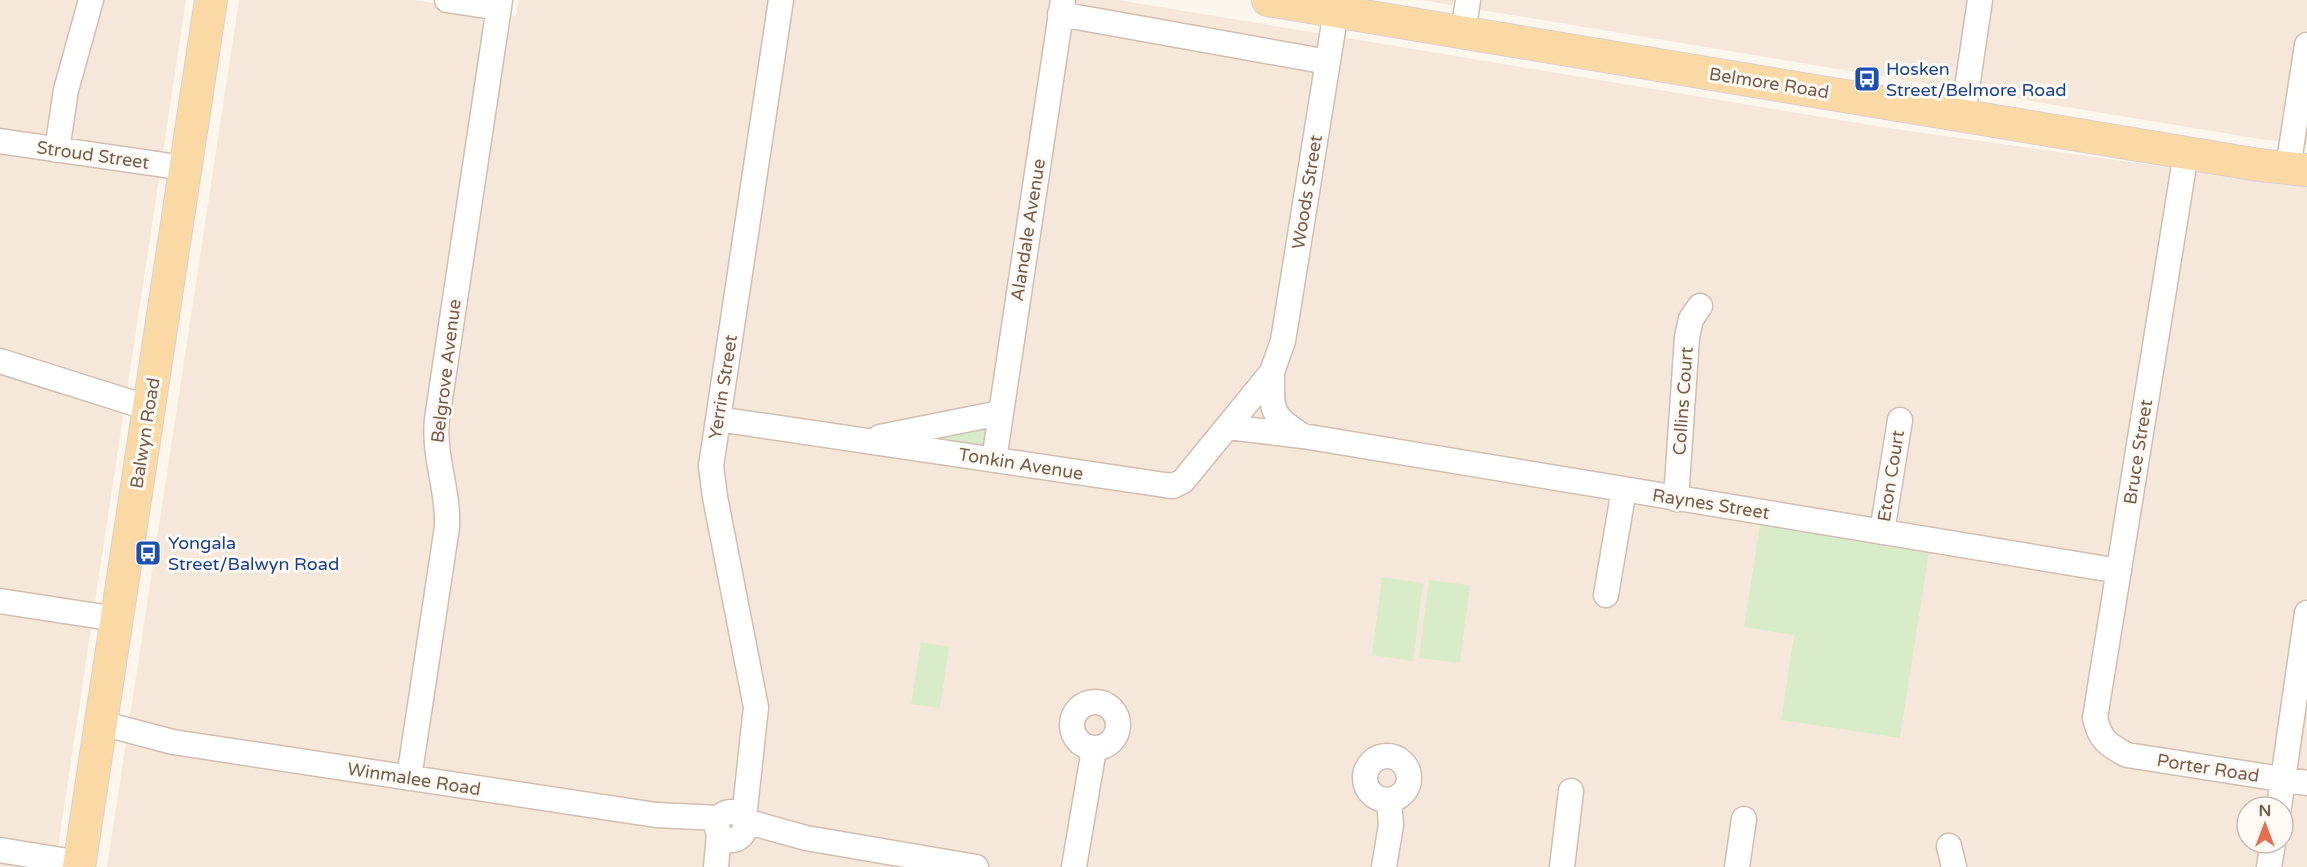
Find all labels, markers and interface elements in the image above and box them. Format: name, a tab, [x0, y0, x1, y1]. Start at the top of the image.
place label: Hosken Street/Belmore Road	[1886, 58, 2067, 101]
street label: Belmore Road	[1707, 63, 1831, 103]
bus stop icon: Hosken Street/Belmore Road	[1852, 64, 1882, 94]
street label: Woods Street	[1287, 133, 1327, 251]
street label: Stroud Street	[35, 136, 151, 174]
street label: Alandale Avenue	[1006, 157, 1050, 303]
street label: Belgrove Avenue	[426, 298, 466, 444]
street label: Yerrin Street	[704, 333, 742, 441]
street label: Collins Court	[1668, 346, 1698, 456]
street label: Balwyn Road	[125, 376, 165, 490]
street label: Bruce Street	[2119, 398, 2157, 506]
street label: Eton Court	[1873, 429, 1909, 523]
street label: Tonkin Avenue	[957, 443, 1085, 485]
street label: Raynes Street	[1651, 484, 1771, 524]
place label: Yongala Street/Balwyn Road	[168, 532, 339, 575]
bus stop icon: Yongala Street/Balwyn Road	[133, 538, 163, 568]
street label: Porter Road	[2155, 749, 2261, 787]
street label: Winmalee Road	[346, 758, 482, 800]
north arrow	[2235, 795, 2295, 855]
text: N	[2259, 801, 2271, 821]

